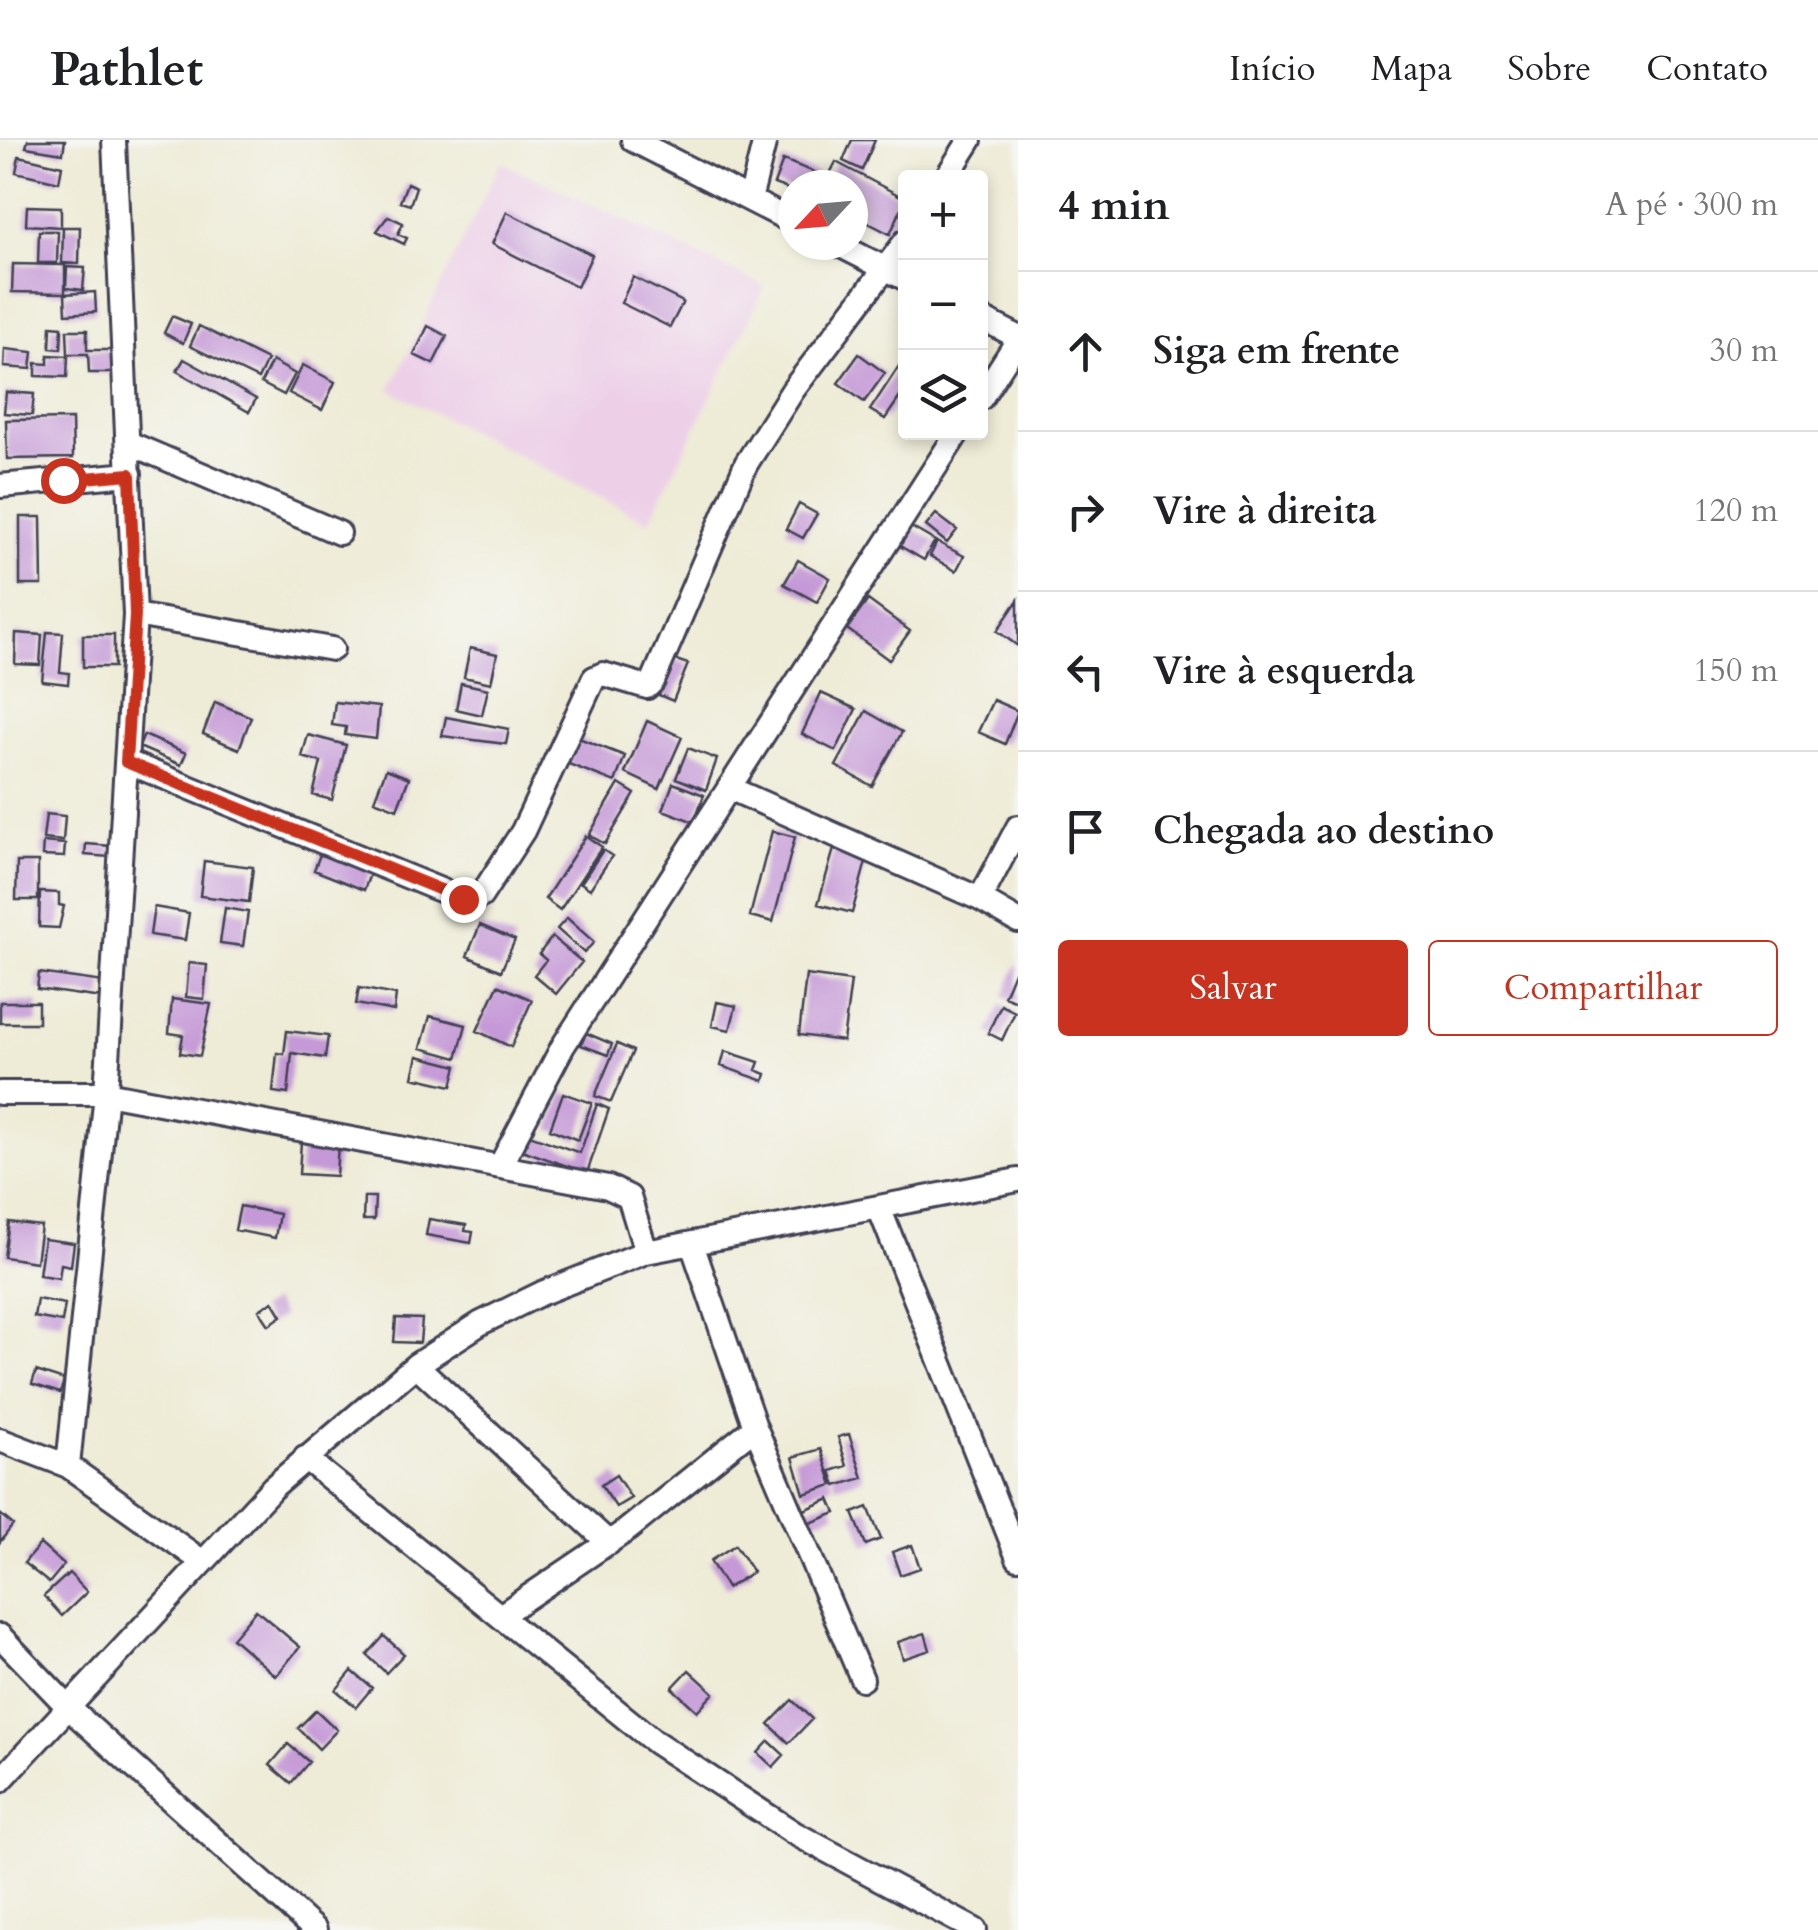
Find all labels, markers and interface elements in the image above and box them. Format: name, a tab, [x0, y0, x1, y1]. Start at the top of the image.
text: Pathlet	[50, 37, 203, 102]
text: Início	[1229, 45, 1316, 93]
text: Mapa	[1371, 45, 1452, 93]
text: Sobre	[1507, 45, 1591, 93]
text: Contato	[1646, 45, 1768, 93]
north arrow	[778, 170, 868, 260]
map controls	[898, 170, 988, 440]
button: +	[898, 170, 988, 260]
text: 4 min	[1058, 177, 1170, 234]
text: A pé · 300 m	[1605, 183, 1778, 227]
button: −	[898, 260, 988, 350]
icon: ahead	[1058, 324, 1113, 379]
text: Siga em frente	[1153, 325, 1400, 377]
text: 30 m	[1710, 329, 1778, 373]
button: layers	[898, 350, 988, 440]
route start	[41, 458, 87, 504]
icon: right	[1058, 484, 1113, 539]
text: Vire à direita	[1153, 485, 1377, 537]
text: 120 m	[1693, 489, 1778, 533]
icon: left	[1058, 644, 1113, 699]
text: Vire à esquerda	[1153, 645, 1415, 697]
text: 150 m	[1693, 649, 1778, 693]
icon: arrive	[1058, 804, 1113, 859]
text: Chegada ao destino	[1153, 805, 1494, 857]
route end	[441, 877, 487, 923]
button: Salvar	[1058, 940, 1408, 1036]
button: Compartilhar	[1428, 940, 1778, 1036]

